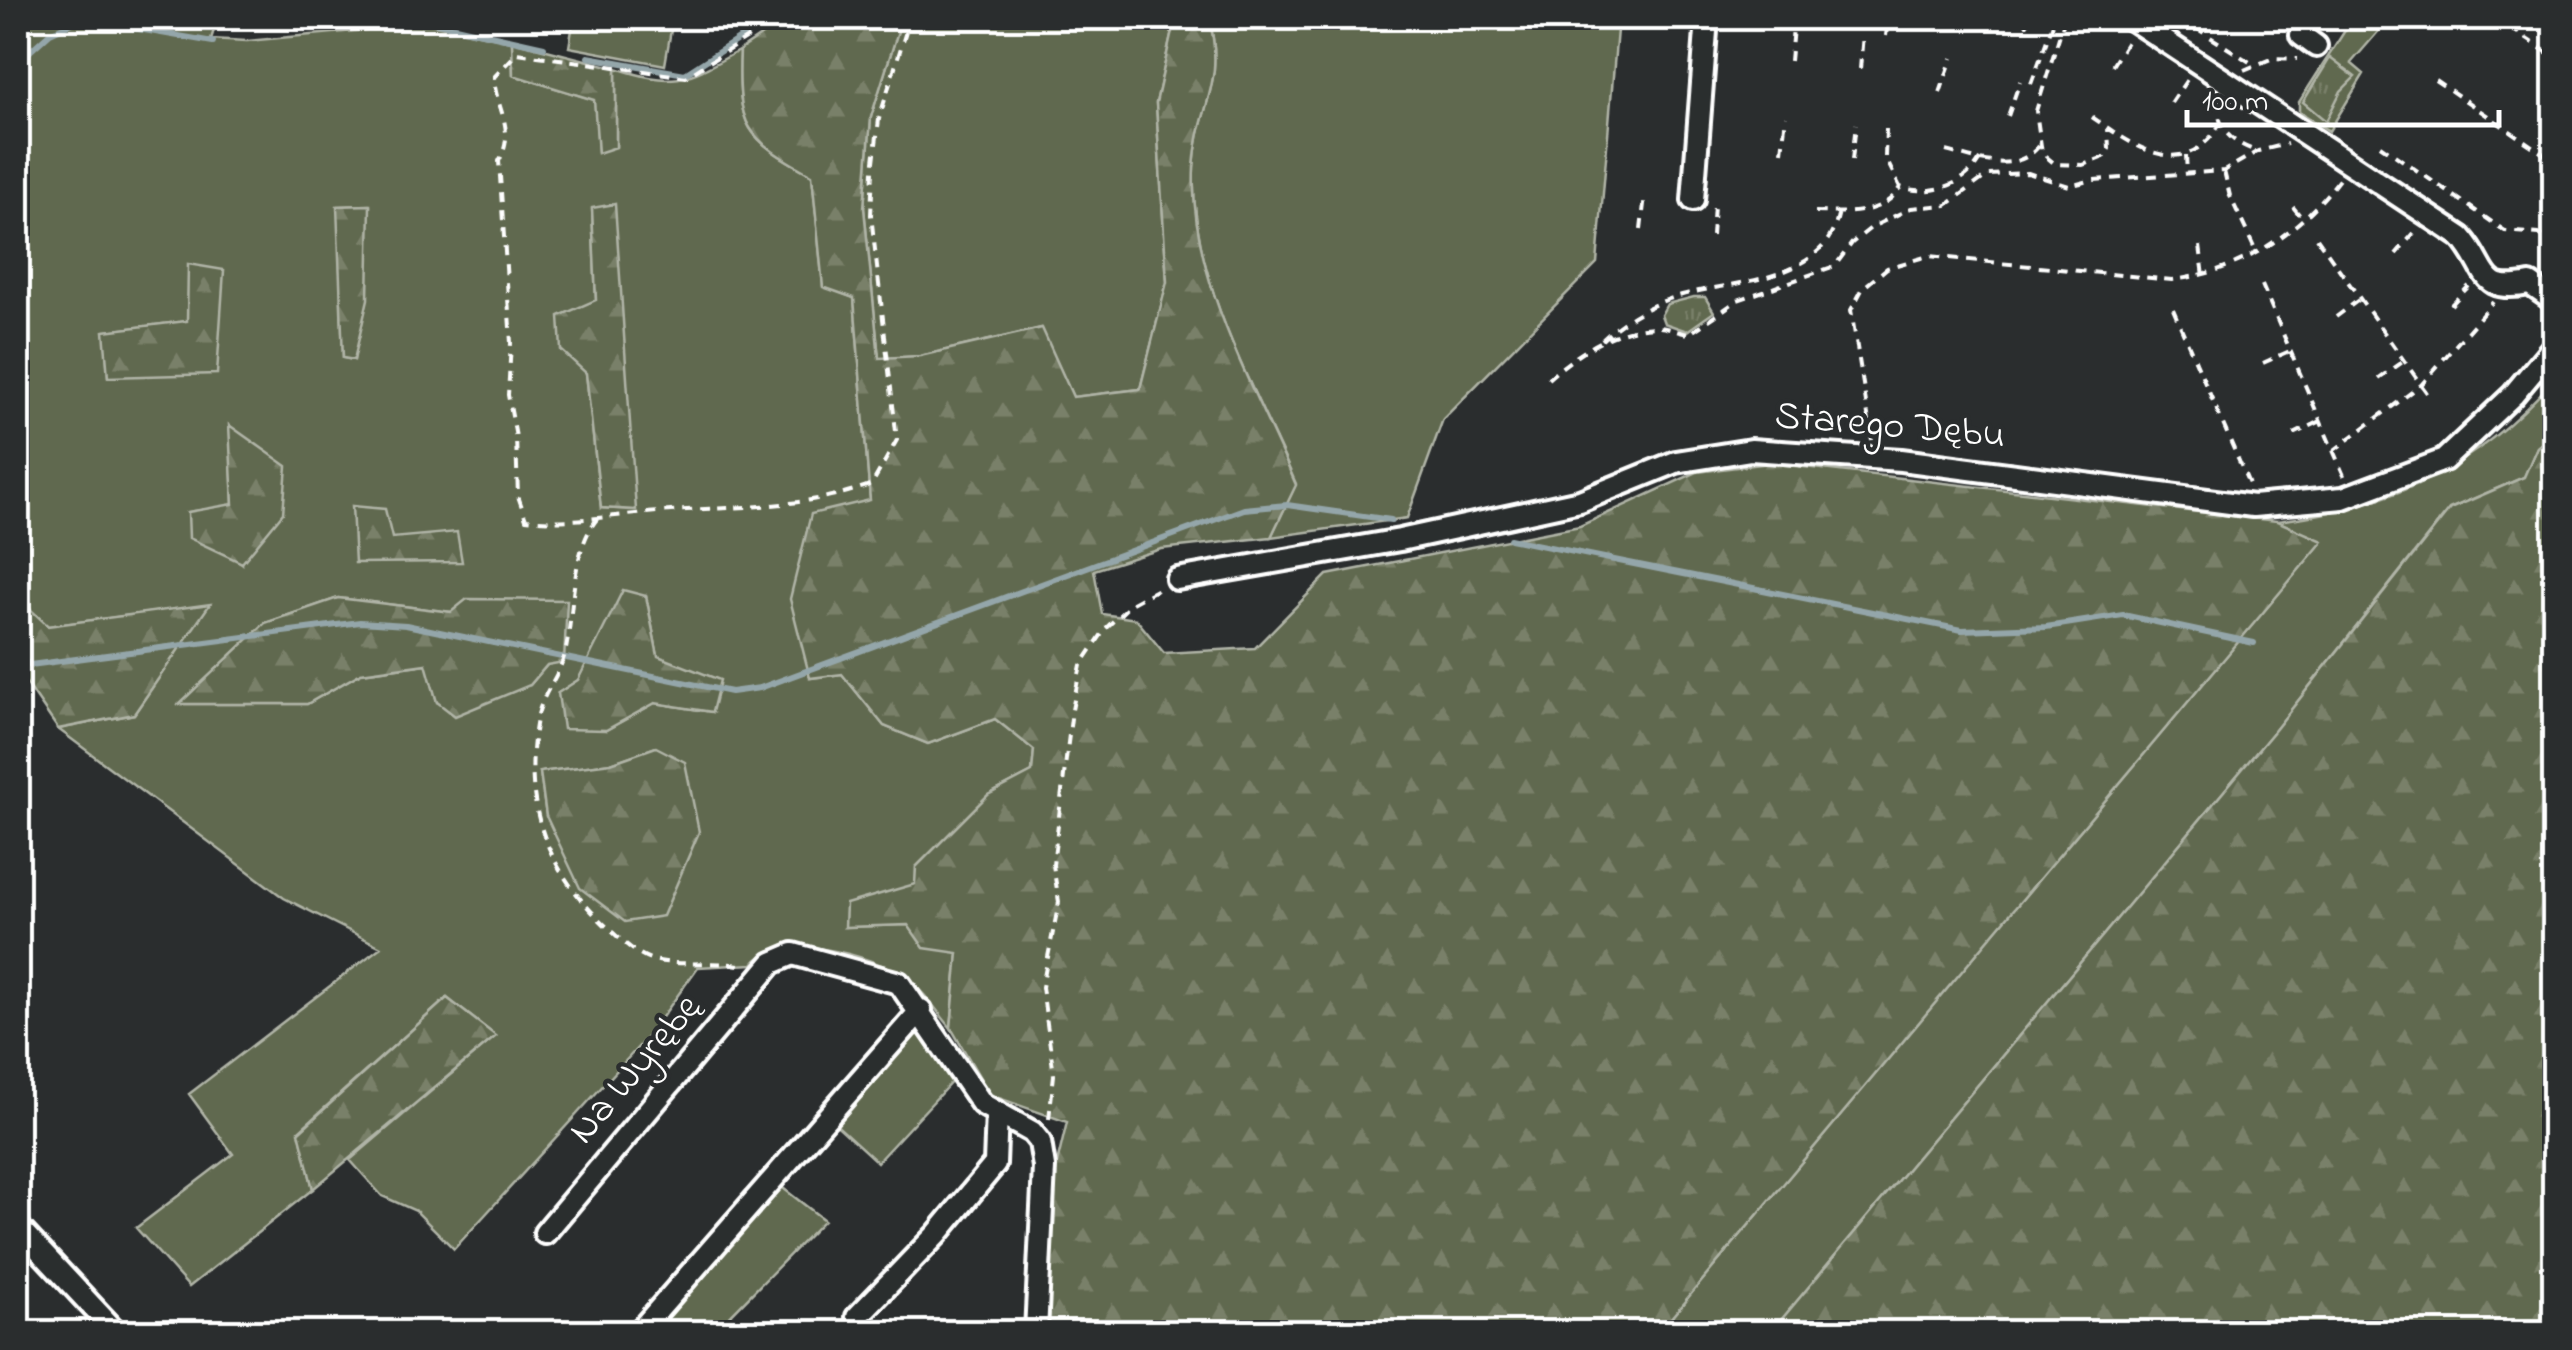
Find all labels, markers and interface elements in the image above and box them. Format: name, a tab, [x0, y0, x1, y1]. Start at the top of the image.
scale bar	[2187, 65, 2500, 127]
text: 100 m	[2202, 81, 2268, 125]
street label: Starego Dębu	[1772, 388, 2008, 466]
street label: Na Wyrębę	[555, 981, 718, 1158]

